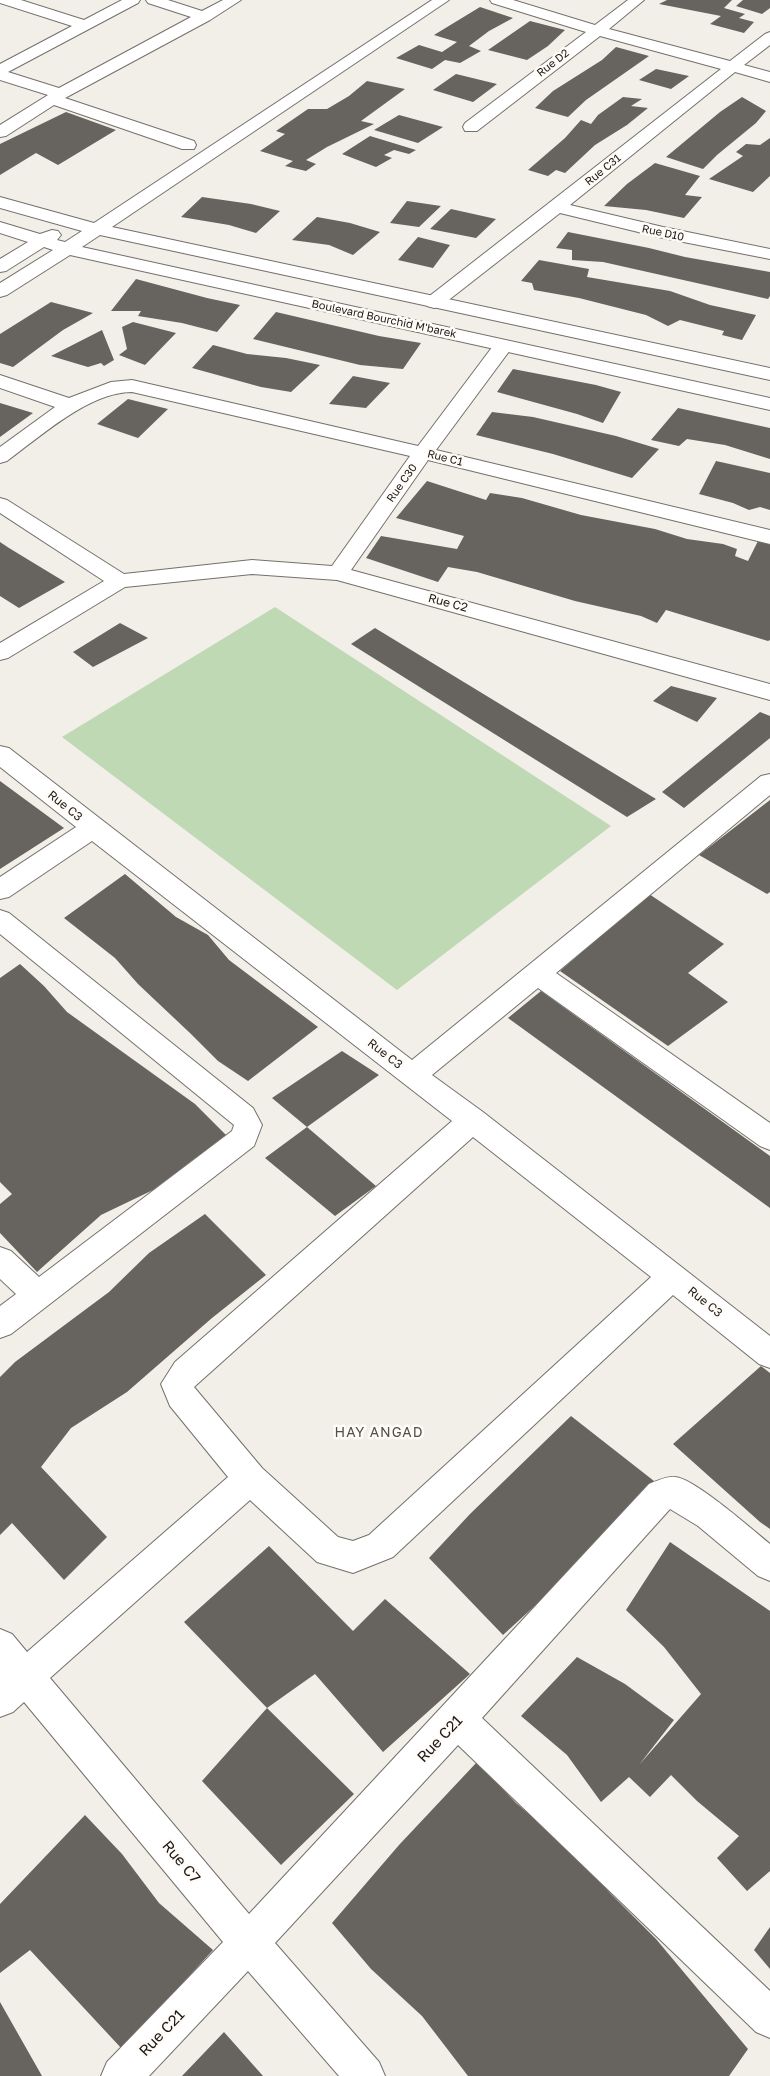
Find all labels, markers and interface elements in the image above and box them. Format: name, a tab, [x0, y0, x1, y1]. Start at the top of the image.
street label: Rue D2	[534, 46, 572, 80]
street label: Rue C31	[582, 152, 624, 188]
street label: Rue D10	[641, 222, 685, 244]
street label: Boulevard Bourchid M'barek	[310, 297, 458, 341]
street label: Rue C1	[426, 447, 464, 469]
street label: Rue C30	[384, 461, 420, 505]
street label: Rue C2	[427, 591, 469, 615]
street label: Rue C3	[45, 788, 85, 824]
street label: Rue C3	[365, 1036, 405, 1072]
street label: Rue C3	[685, 1284, 725, 1320]
district label: HAY ANGAD	[333, 1425, 425, 1441]
street label: Rue C21	[414, 1712, 466, 1766]
street label: Rue C7	[158, 1837, 204, 1887]
street label: Rue C21	[136, 2006, 188, 2060]

